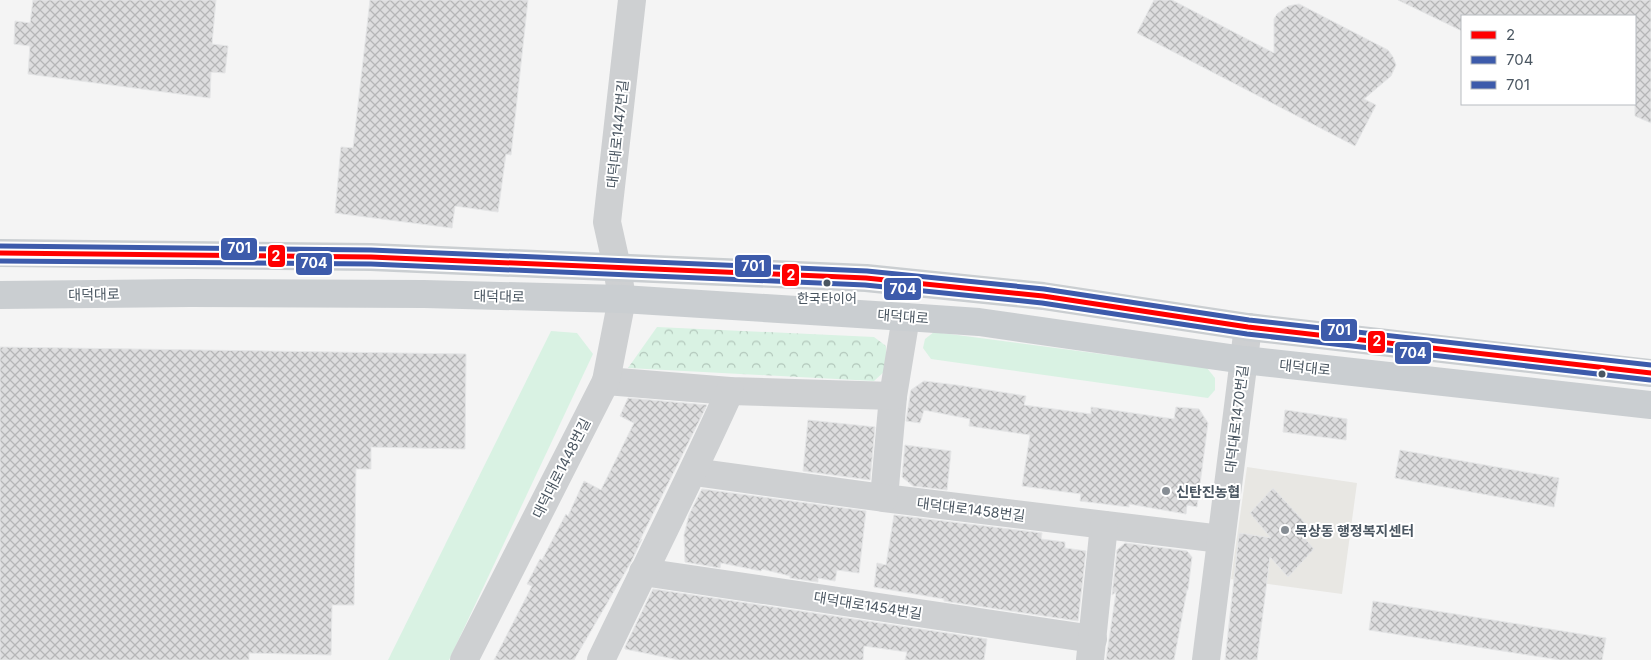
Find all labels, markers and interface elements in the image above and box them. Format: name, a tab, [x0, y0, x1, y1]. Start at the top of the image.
legend	[1461, 15, 1636, 105]
text: 2	[1506, 25, 1515, 44]
text: 704	[1506, 50, 1533, 69]
text: 701	[1506, 75, 1530, 94]
street label: 대덕대로1447번길	[603, 79, 631, 189]
line badge: 701	[220, 237, 258, 261]
text: 701	[227, 239, 251, 256]
line badge: 2	[267, 244, 286, 268]
text: 2	[272, 247, 281, 264]
line badge: 704	[295, 252, 333, 276]
text: 704	[301, 254, 327, 271]
line badge: 701	[734, 254, 772, 278]
text: 701	[741, 257, 765, 274]
line badge: 2	[781, 263, 800, 287]
text: 2	[787, 266, 796, 283]
line badge: 704	[883, 277, 922, 301]
marker: 한국타이어	[822, 278, 832, 288]
text: 704	[890, 280, 916, 297]
street label: 대덕대로	[68, 285, 120, 303]
street label: 대덕대로	[473, 287, 525, 305]
place label: 한국타이어	[797, 290, 857, 306]
street label: 대덕대로	[877, 306, 929, 326]
line badge: 701	[1320, 318, 1358, 342]
text: 701	[1327, 321, 1351, 338]
line badge: 2	[1367, 330, 1386, 354]
text: 2	[1373, 332, 1382, 349]
line badge: 704	[1394, 341, 1432, 365]
text: 704	[1400, 344, 1426, 361]
street label: 대덕대로	[1278, 356, 1332, 378]
street label: 대덕대로1470번길	[1221, 364, 1251, 474]
unlabelled marker	[1597, 369, 1607, 379]
street label: 대덕대로1448번길	[529, 415, 593, 521]
place label: 신탄진농협	[1176, 483, 1240, 500]
marker: 신탄진농협	[1160, 485, 1172, 497]
street label: 대덕대로1458번길	[916, 494, 1026, 524]
place label: 목상동 행정복지센터	[1295, 522, 1414, 539]
marker: 목상동 행정복지센터	[1279, 524, 1291, 536]
street label: 대덕대로1454번길	[813, 588, 923, 622]

